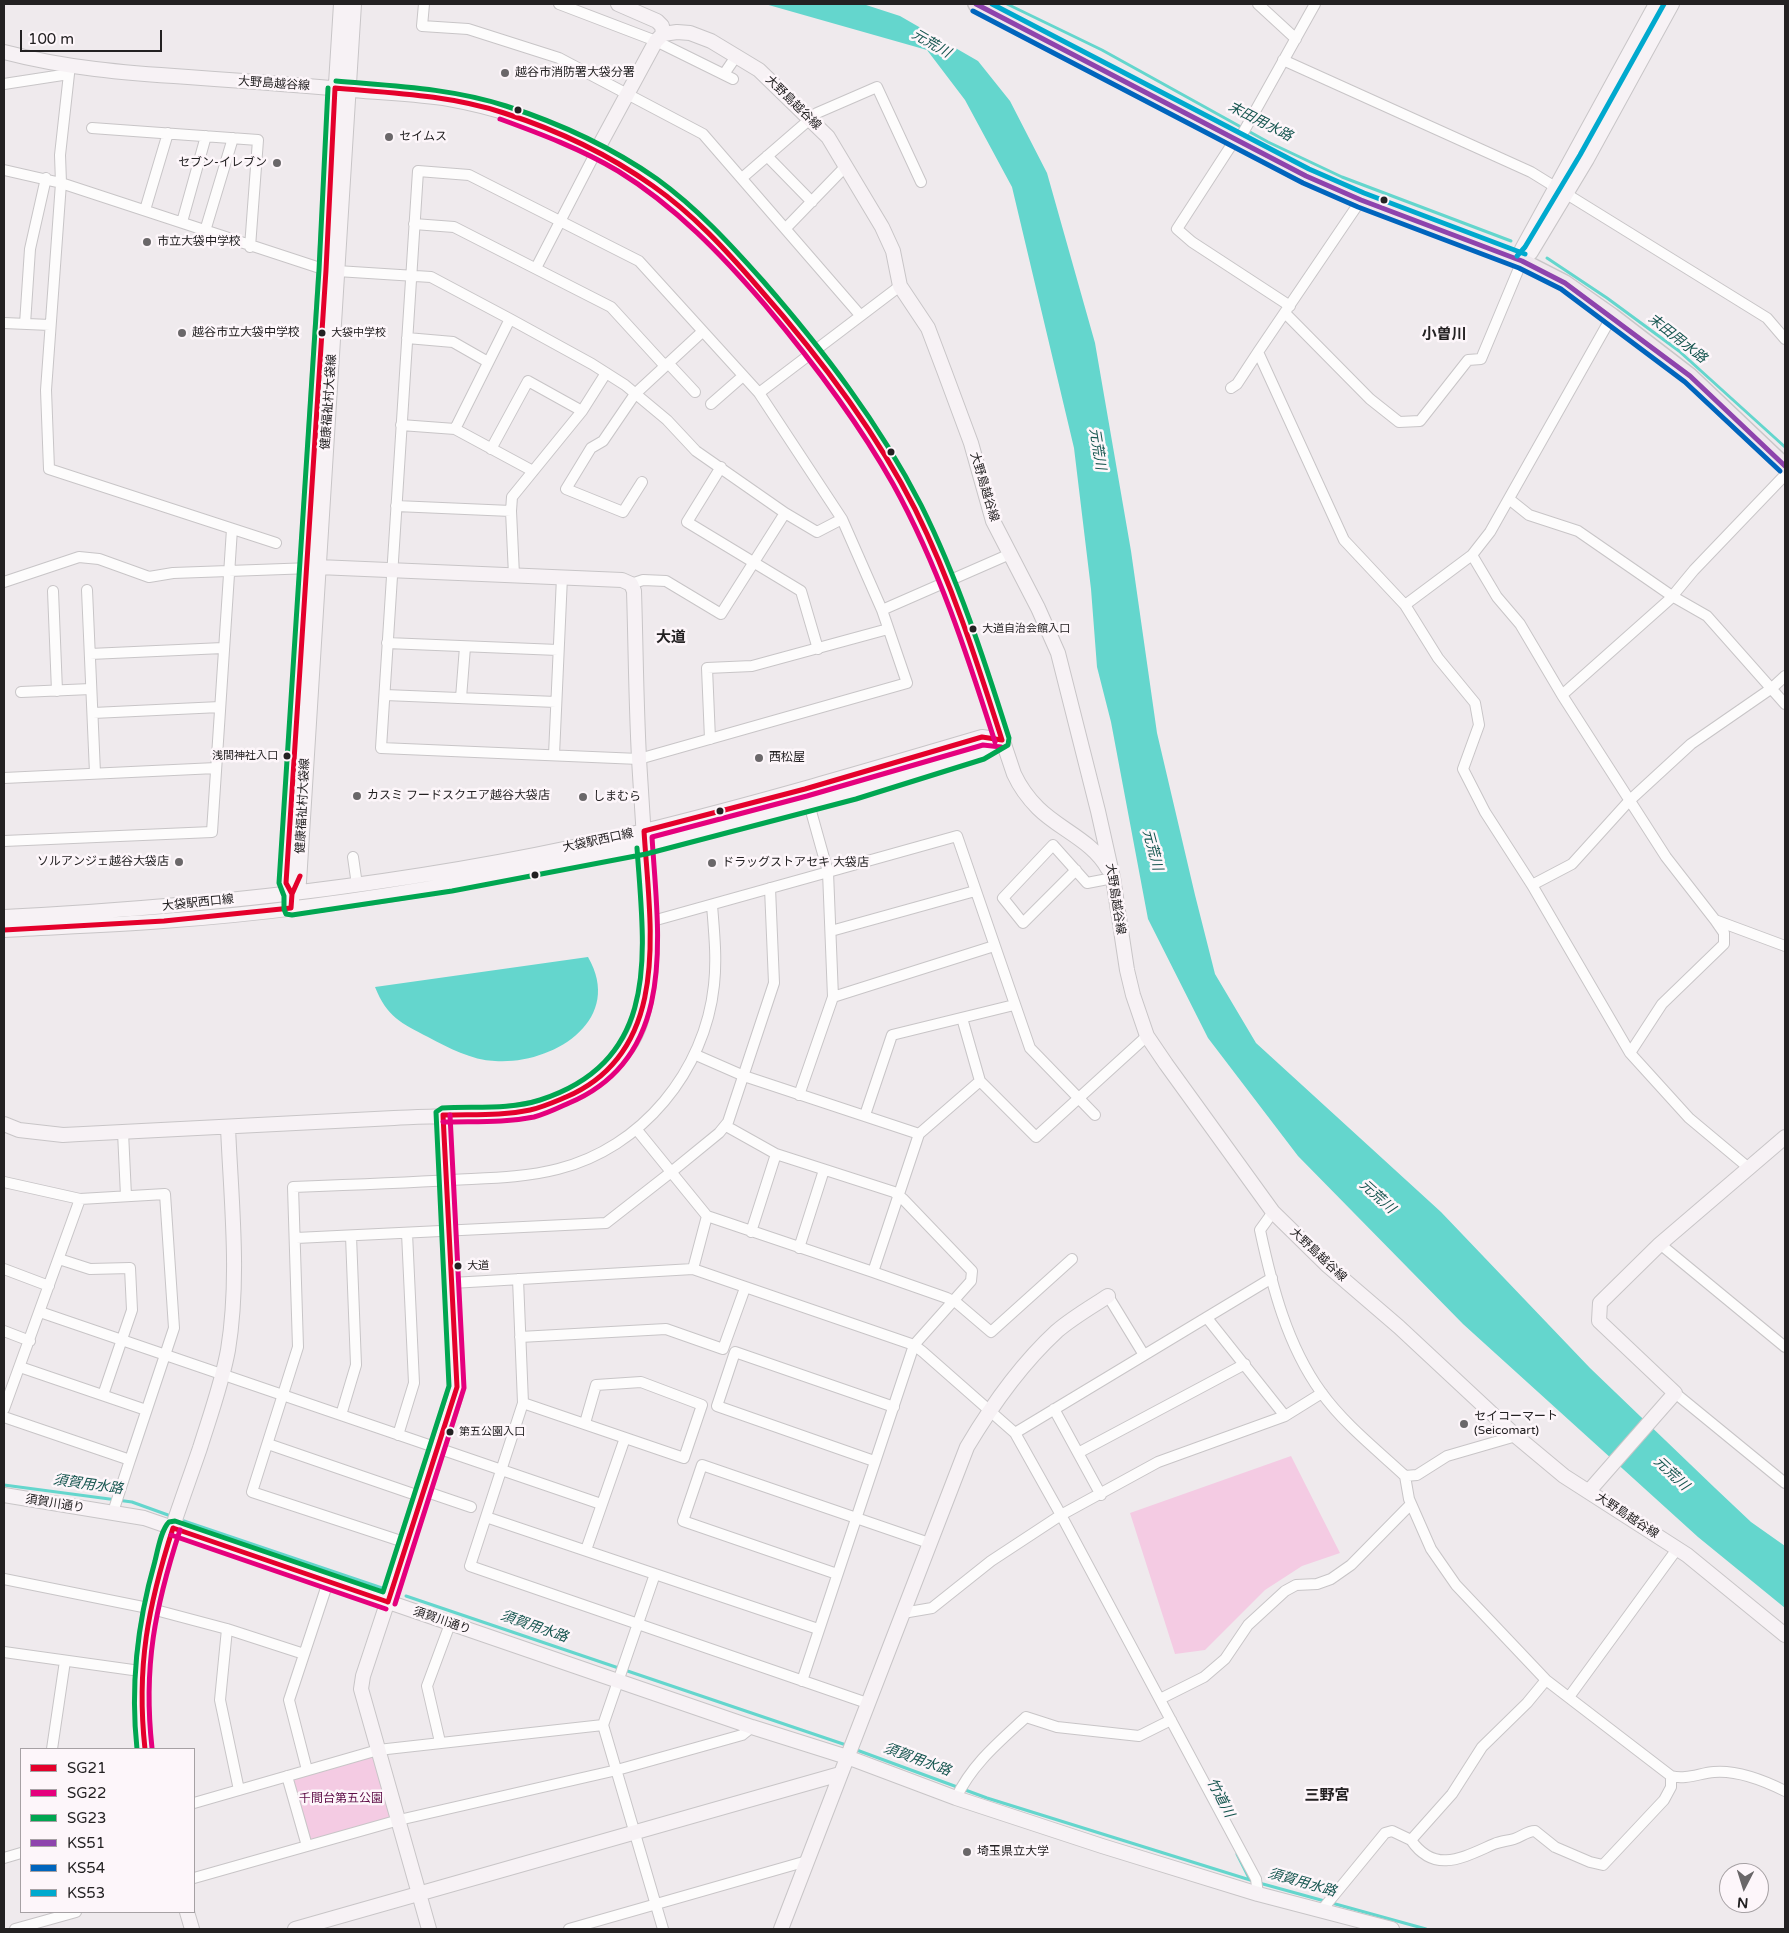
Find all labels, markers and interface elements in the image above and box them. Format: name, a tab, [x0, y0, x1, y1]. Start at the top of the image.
scale bar	[22, 20, 165, 52]
water label: 元荒川	[909, 26, 953, 62]
text: 100 m	[28, 30, 74, 48]
place label: 越谷市消防署大袋分署	[515, 66, 635, 80]
marker: 越谷市消防署大袋分署	[499, 67, 511, 79]
street label: 大野島越谷線	[762, 73, 824, 133]
street label: 大野島越谷線	[238, 74, 310, 94]
water label: 末田用水路	[1225, 99, 1295, 145]
unlabelled marker	[513, 105, 523, 115]
place label: セイムス	[399, 130, 447, 144]
marker: セイムス	[383, 131, 395, 143]
place label: セブン-イレブン	[178, 156, 267, 170]
marker: セブン-イレブン	[271, 157, 283, 169]
unlabelled marker	[1379, 195, 1389, 205]
place label: 市立大袋中学校	[157, 235, 241, 249]
marker: 市立大袋中学校	[141, 236, 153, 248]
water label: 末田用水路	[1644, 311, 1710, 367]
place label: 越谷市立大袋中学校	[192, 326, 300, 340]
place label: 大袋中学校	[331, 326, 386, 340]
district label: 小曽川	[1422, 326, 1466, 344]
marker: 越谷市立大袋中学校	[176, 327, 188, 339]
marker: 大袋中学校	[317, 328, 327, 338]
street label: 健康福祉村大袋線	[318, 354, 340, 450]
water label: 元荒川	[1085, 427, 1109, 471]
unlabelled marker	[886, 447, 896, 457]
street label: 大野島越谷線	[967, 450, 1001, 524]
place label: 大道自治会館入口	[982, 622, 1070, 636]
marker: 大道自治会館入口	[968, 624, 978, 634]
district label: 大道	[656, 629, 686, 647]
place label: 浅間神社入口	[212, 749, 278, 763]
marker: 浅間神社入口	[282, 751, 292, 761]
place label: 西松屋	[769, 751, 805, 765]
marker: 西松屋	[753, 752, 765, 764]
street label: 健康福祉村大袋線	[293, 758, 313, 854]
place label: カスミ フードスクエア越谷大袋店	[367, 789, 550, 803]
marker: カスミ フードスクエア越谷大袋店	[351, 790, 363, 802]
place label: しまむら	[593, 790, 641, 804]
marker: しまむら	[577, 791, 589, 803]
unlabelled marker	[715, 806, 725, 816]
street label: 大袋駅西口線	[561, 826, 635, 856]
water label: 元荒川	[1138, 828, 1166, 872]
place label: ソルアンジェ越谷大袋店	[37, 855, 169, 869]
marker: ソルアンジェ越谷大袋店	[173, 856, 185, 868]
place label: ドラッグストアセキ 大袋店	[722, 856, 869, 870]
marker: ドラッグストアセキ 大袋店	[706, 857, 718, 869]
street label: 大野島越谷線	[1102, 862, 1128, 936]
unlabelled marker	[530, 870, 540, 880]
street label: 大袋駅西口線	[161, 892, 235, 914]
water label: 元荒川	[1356, 1177, 1398, 1217]
street label: 大野島越谷線	[1287, 1225, 1349, 1285]
place label: 大道	[467, 1259, 489, 1273]
marker: 大道	[453, 1261, 463, 1271]
place label: セイコーマート (Seicomart)	[1474, 1410, 1558, 1438]
marker: セイコーマート (Seicomart)	[1458, 1418, 1470, 1430]
place label: 第五公園入口	[459, 1425, 525, 1439]
marker: 第五公園入口	[445, 1427, 455, 1437]
water label: 元荒川	[1650, 1454, 1692, 1494]
water label: 須賀用水路	[52, 1472, 124, 1498]
street label: 大野島越谷線	[1593, 1490, 1661, 1542]
street label: 須賀川通り	[24, 1492, 86, 1516]
street label: 須賀川通り	[411, 1604, 473, 1638]
water label: 須賀用水路	[498, 1608, 570, 1646]
water label: 須賀用水路	[881, 1740, 953, 1780]
legend	[20, 1748, 195, 1913]
text: SG21	[67, 1759, 106, 1777]
water label: 竹道川	[1203, 1776, 1237, 1820]
text: SG22	[67, 1784, 106, 1802]
district label: 三野宮	[1305, 1787, 1349, 1805]
park label: 千間台第五公園	[299, 1792, 383, 1806]
text: SG23	[67, 1809, 106, 1827]
text: KS51	[67, 1834, 105, 1852]
place label: 埼玉県立大学	[977, 1845, 1049, 1859]
marker: 埼玉県立大学	[961, 1846, 973, 1858]
text: KS54	[67, 1859, 105, 1877]
north arrow	[1719, 1863, 1769, 1913]
water label: 須賀用水路	[1266, 1865, 1338, 1901]
text: KS53	[67, 1884, 105, 1902]
text: N	[1736, 1893, 1749, 1911]

